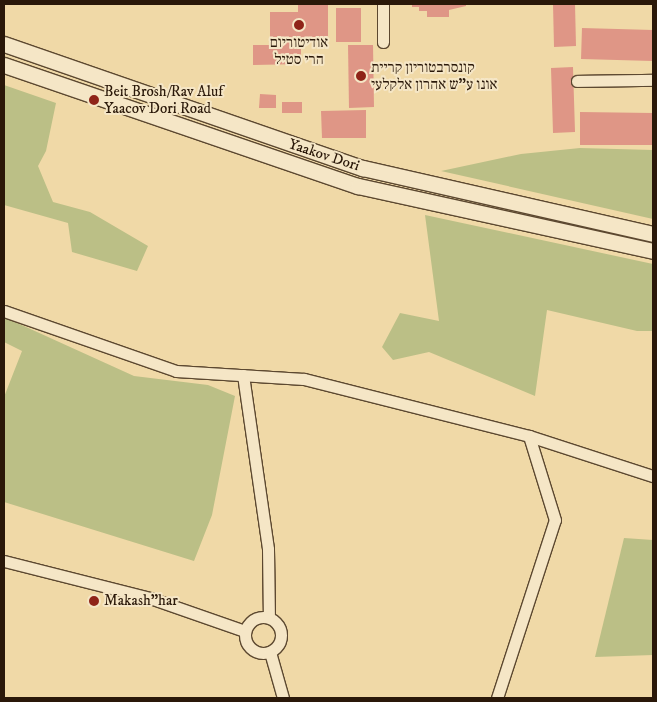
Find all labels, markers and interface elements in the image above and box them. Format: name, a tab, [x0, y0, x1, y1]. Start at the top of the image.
marker: אודיטוריום הרי סטיל	[293, 19, 305, 31]
place label: אודיטוריום הרי סטיל	[270, 33, 328, 68]
place label: קונסרבטוריון קריית אונו ע"ש אהרון אלקלעי	[371, 58, 497, 93]
marker: קונסרבטוריון קריית אונו ע"ש אהרון אלקלעי	[355, 70, 367, 82]
place label: Beit Brosh/Rav Aluf Yaacov Dori Road	[104, 82, 223, 117]
marker: Beit Brosh/Rav Aluf Yaacov Dori Road	[88, 94, 100, 106]
street label: Yaakov Dori	[286, 135, 362, 175]
place label: Makash"har	[104, 592, 178, 610]
marker: Makash"har	[88, 595, 100, 607]

